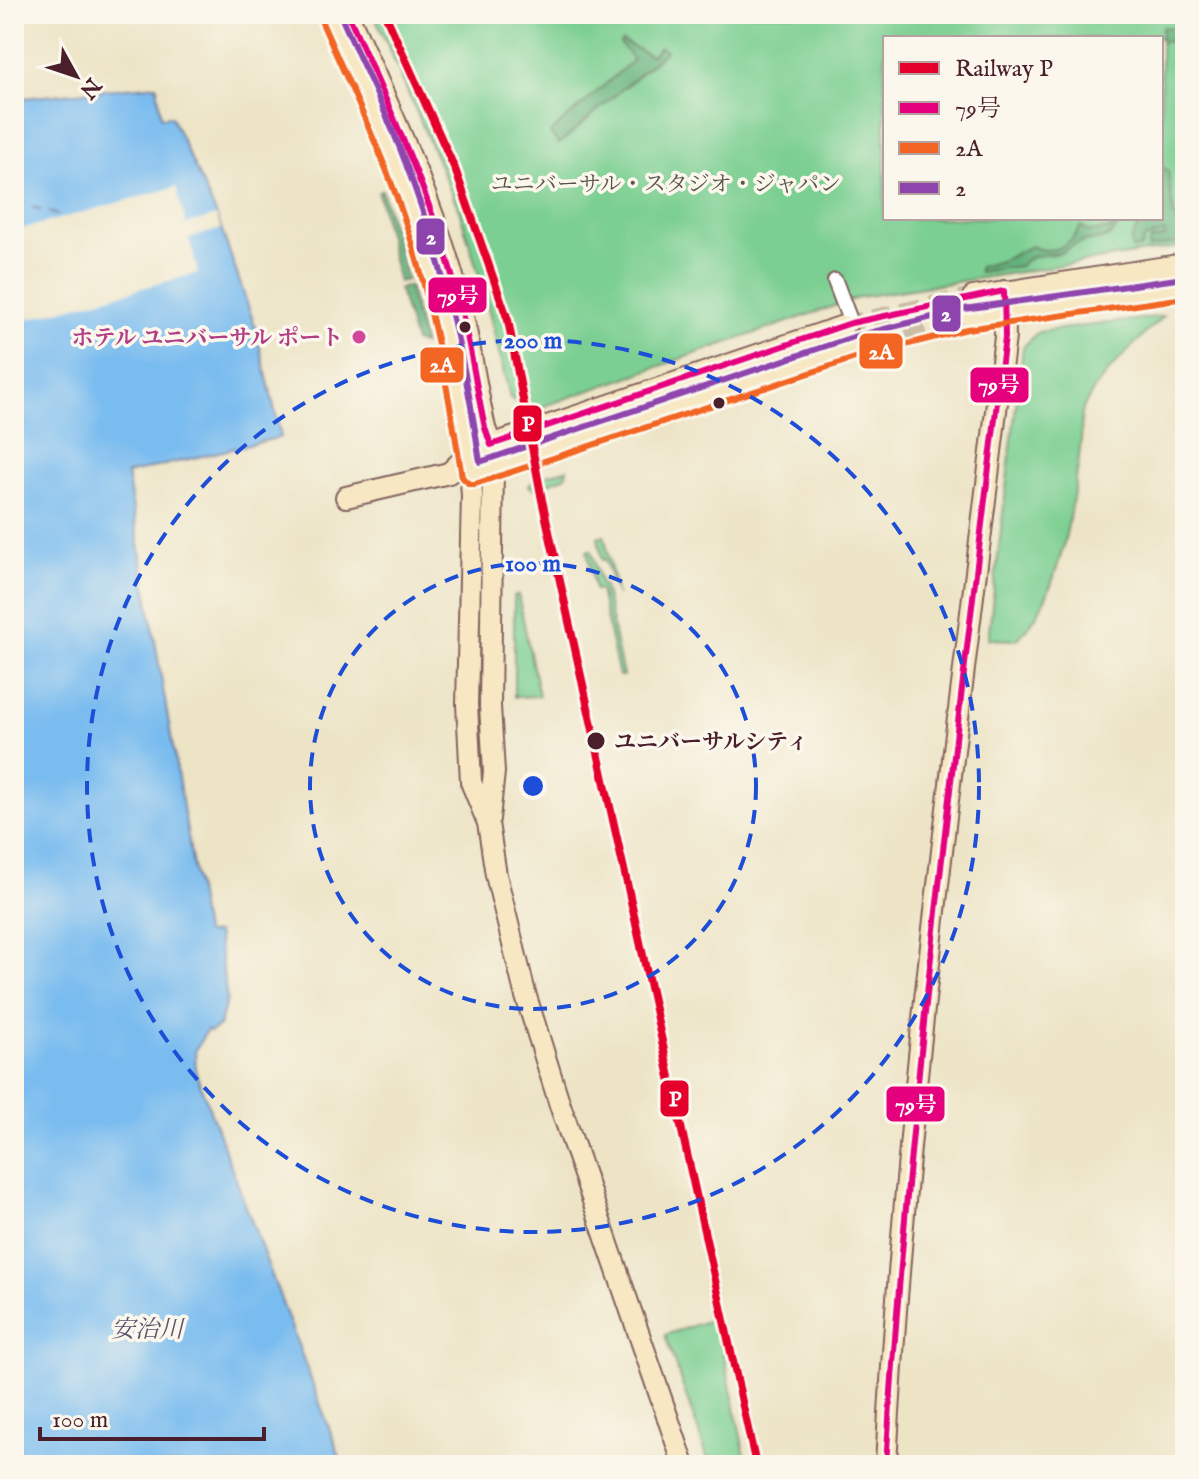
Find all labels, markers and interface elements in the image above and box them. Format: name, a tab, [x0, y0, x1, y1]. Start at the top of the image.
north arrow	[36, 36, 116, 116]
legend	[883, 36, 1163, 220]
text: Railway P	[955, 54, 1053, 85]
text: N	[73, 71, 107, 104]
text: 79号	[955, 94, 1001, 125]
text: 2A	[955, 134, 983, 165]
park label: ユニバーサル・スタジオ・ジャパン	[491, 171, 841, 199]
text: 2	[955, 174, 966, 205]
line badge: 2	[415, 217, 446, 256]
text: 2	[426, 224, 436, 252]
line badge: 79号	[427, 276, 488, 314]
text: 79号	[437, 283, 479, 311]
line badge: 2	[931, 294, 962, 333]
text: 2	[941, 301, 951, 329]
unlabelled marker	[457, 319, 473, 335]
place label: ホテル ユニバーサル ポート	[72, 325, 343, 353]
text: 200 m	[504, 326, 563, 357]
marker: ホテル ユニバーサル ポート	[350, 328, 368, 346]
line badge: 2A	[858, 332, 904, 370]
text: 2A	[868, 339, 895, 367]
line badge: 2A	[419, 346, 465, 384]
text: 2A	[429, 352, 456, 380]
line badge: 79号	[969, 366, 1030, 404]
text: 79号	[978, 372, 1020, 400]
unlabelled marker	[711, 395, 727, 411]
line badge: P	[512, 404, 543, 443]
text: P	[522, 411, 535, 439]
text: 100 m	[505, 549, 562, 580]
place label: ユニバーサルシティ	[614, 729, 809, 757]
marker: ユニバーサルシティ	[585, 730, 607, 752]
centre of rings	[519, 772, 547, 800]
line badge: P	[659, 1079, 690, 1118]
line badge: 79号	[885, 1085, 946, 1123]
text: P	[669, 1086, 682, 1114]
text: 79号	[895, 1092, 937, 1120]
water label: 安治川	[111, 1315, 186, 1346]
scale bar	[40, 1391, 264, 1441]
text: 100 m	[52, 1405, 108, 1436]

